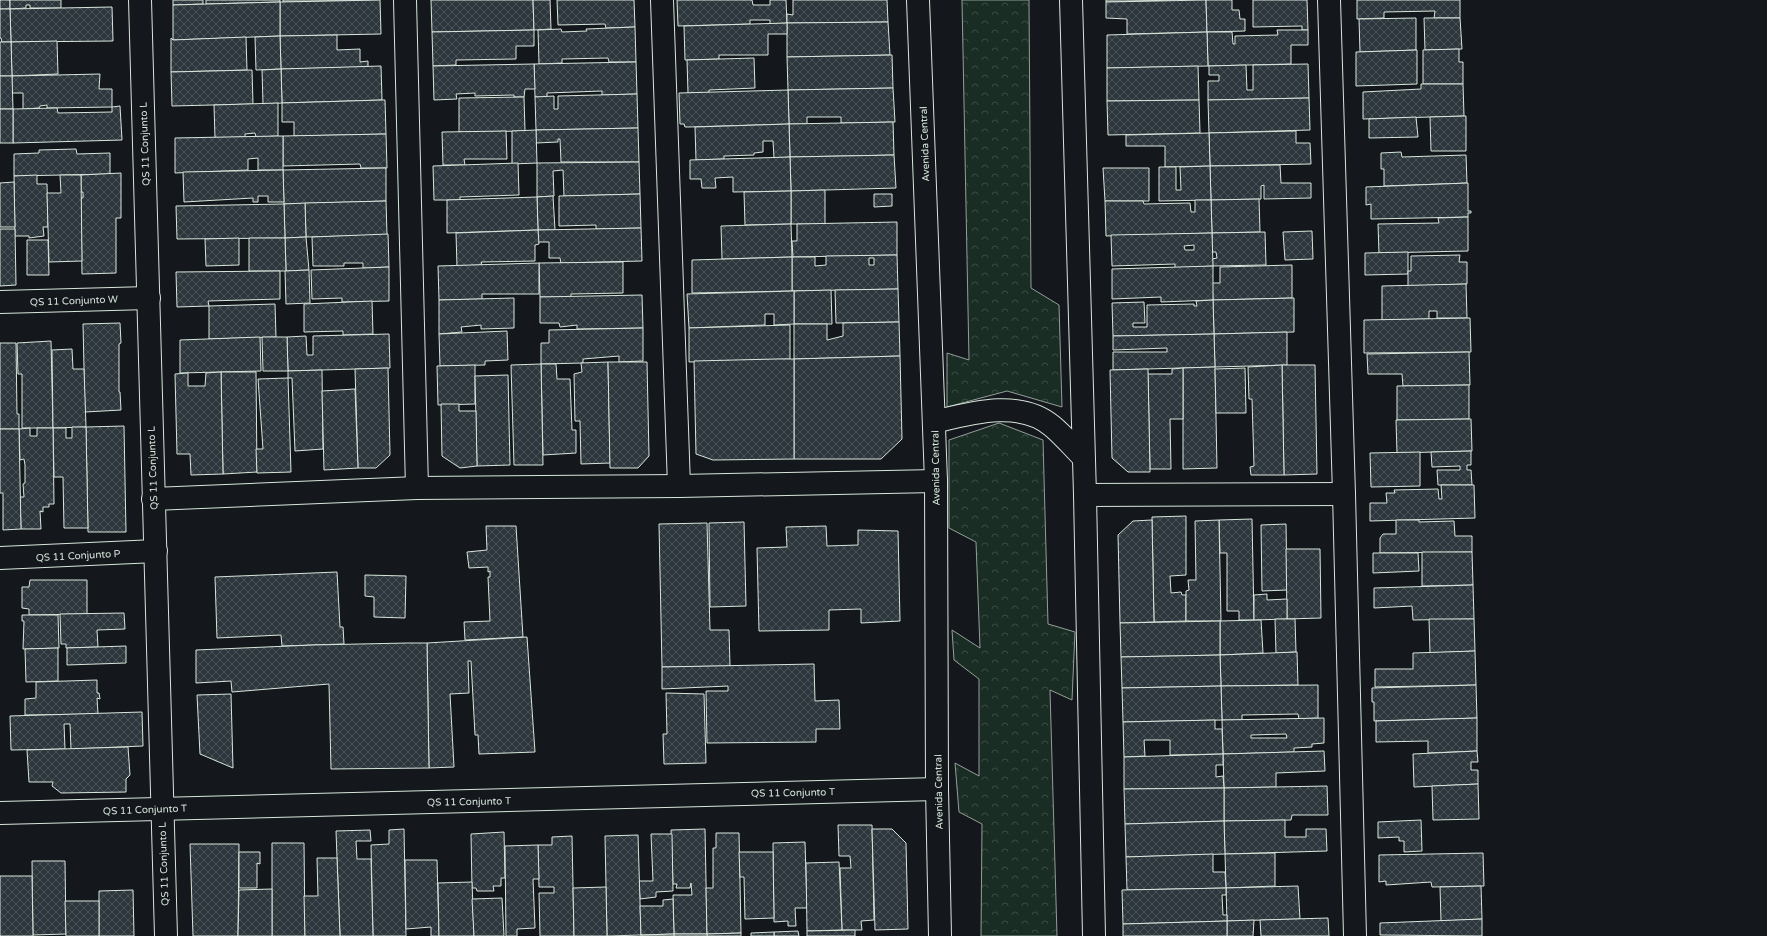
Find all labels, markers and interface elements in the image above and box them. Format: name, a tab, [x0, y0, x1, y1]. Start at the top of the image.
street label: QS 11 Conjunto L	[138, 102, 152, 186]
street label: Avenida Central	[918, 106, 932, 182]
street label: QS 11 Conjunto W	[30, 293, 118, 309]
street label: QS 11 Conjunto L	[146, 426, 160, 510]
street label: Avenida Central	[929, 430, 943, 506]
street label: QS 11 Conjunto P	[35, 548, 121, 564]
street label: Avenida Central	[932, 754, 946, 830]
street label: QS 11 Conjunto T	[751, 786, 835, 800]
street label: QS 11 Conjunto T	[427, 795, 511, 809]
street label: QS 11 Conjunto T	[103, 803, 187, 817]
street label: QS 11 Conjunto L	[157, 822, 171, 906]

